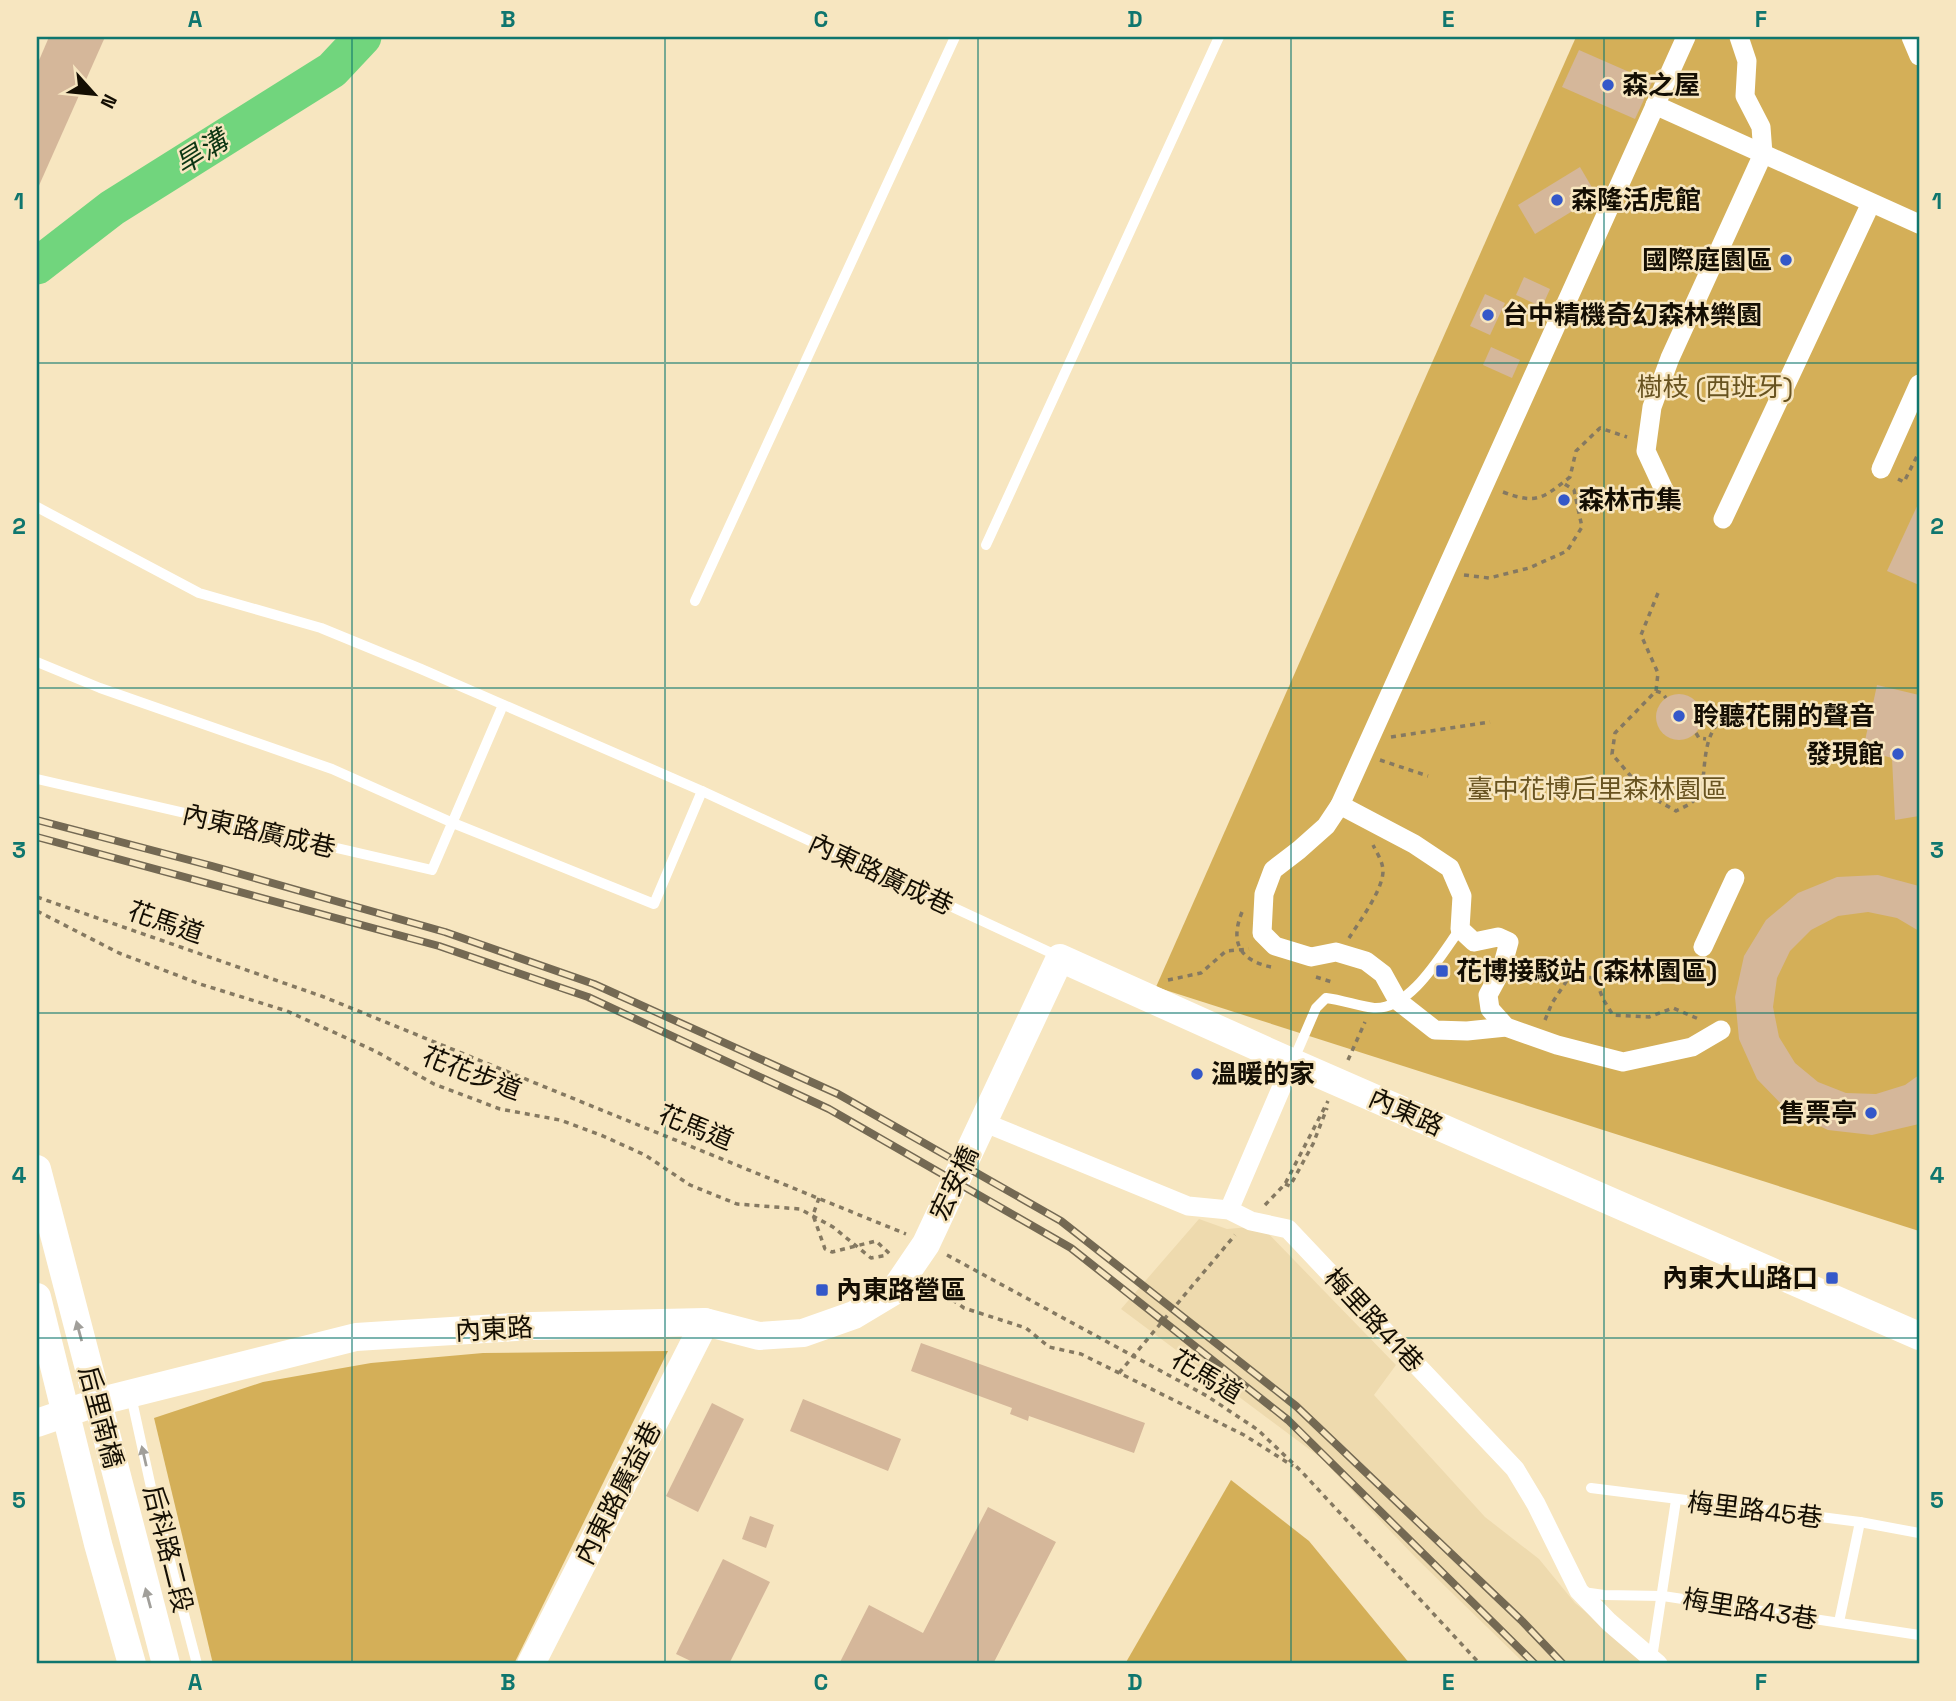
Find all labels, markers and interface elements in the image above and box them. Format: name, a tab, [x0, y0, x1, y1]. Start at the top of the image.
text: A	[188, 4, 203, 34]
text: B	[500, 4, 516, 34]
text: C	[814, 4, 828, 34]
text: D	[1127, 4, 1143, 34]
text: E	[1442, 4, 1454, 34]
text: F	[1755, 4, 1767, 34]
north arrow	[60, 60, 130, 130]
place label: 森之屋	[1622, 68, 1700, 102]
marker: 森之屋	[1600, 77, 1616, 93]
text: N	[95, 90, 123, 113]
water label: 旱溝	[168, 120, 238, 182]
place label: 森隆活虎館	[1571, 183, 1701, 217]
text: 1	[14, 186, 24, 216]
text: 1	[1932, 186, 1942, 216]
marker: 森隆活虎館	[1549, 192, 1565, 208]
place label: 國際庭園區	[1642, 243, 1772, 277]
marker: 國際庭園區	[1778, 252, 1794, 268]
place label: 台中精機奇幻森林樂園	[1502, 298, 1762, 332]
marker: 台中精機奇幻森林樂園	[1480, 307, 1496, 323]
park label: 樹枝 (西班牙)	[1637, 370, 1793, 404]
place label: 森林市集	[1578, 483, 1682, 517]
marker: 森林市集	[1556, 492, 1572, 508]
text: 2	[12, 511, 26, 541]
text: 2	[1930, 511, 1944, 541]
place label: 聆聽花開的聲音	[1693, 699, 1875, 733]
marker: 聆聽花開的聲音	[1671, 708, 1687, 724]
place label: 發現館	[1806, 737, 1884, 771]
marker: 發現館	[1890, 746, 1906, 762]
park label: 臺中花博后里森林園區	[1467, 772, 1727, 806]
street label: 內東路廣成巷	[179, 797, 339, 865]
street label: 內東路廣成巷	[803, 826, 959, 922]
text: 3	[12, 835, 26, 865]
text: 3	[1930, 835, 1944, 865]
street label: 花馬道	[124, 893, 208, 951]
place label: 花博接駁站 (森林園區)	[1456, 954, 1717, 988]
marker: 花博接駁站 (森林園區)	[1434, 963, 1450, 979]
street label: 花花步道	[417, 1038, 527, 1108]
place label: 溫暖的家	[1211, 1057, 1315, 1091]
marker: 溫暖的家	[1189, 1066, 1205, 1082]
street label: 內東路	[1363, 1081, 1449, 1143]
place label: 售票亭	[1779, 1096, 1857, 1130]
street label: 花馬道	[653, 1097, 739, 1157]
marker: 售票亭	[1863, 1105, 1879, 1121]
street label: 宏安橋	[922, 1140, 986, 1226]
text: 4	[12, 1160, 27, 1190]
text: 4	[1930, 1160, 1945, 1190]
street label: 梅里路41巷	[1317, 1261, 1431, 1379]
place label: 內東大山路口	[1662, 1261, 1818, 1295]
marker: 內東大山路口	[1824, 1270, 1840, 1286]
place label: 內東路營區	[836, 1273, 966, 1307]
marker: 內東路營區	[814, 1282, 830, 1298]
street label: 內東路	[454, 1310, 534, 1348]
one-way arrow	[73, 1320, 84, 1342]
street label: 花馬道	[1165, 1341, 1249, 1411]
street label: 后里南橋	[71, 1362, 131, 1472]
street label: 內東路廣益巷	[567, 1416, 669, 1570]
one-way arrow	[138, 1445, 149, 1467]
street label: 后科路二段	[136, 1482, 200, 1616]
text: 5	[12, 1485, 26, 1515]
street label: 梅里路45巷	[1686, 1485, 1824, 1535]
text: 5	[1930, 1485, 1944, 1515]
street label: 梅里路43巷	[1680, 1582, 1820, 1636]
one-way arrow	[143, 1587, 153, 1608]
text: A	[188, 1667, 203, 1697]
text: B	[500, 1667, 516, 1697]
text: C	[814, 1667, 828, 1697]
text: D	[1127, 1667, 1143, 1697]
text: E	[1442, 1667, 1454, 1697]
text: F	[1755, 1667, 1767, 1697]

